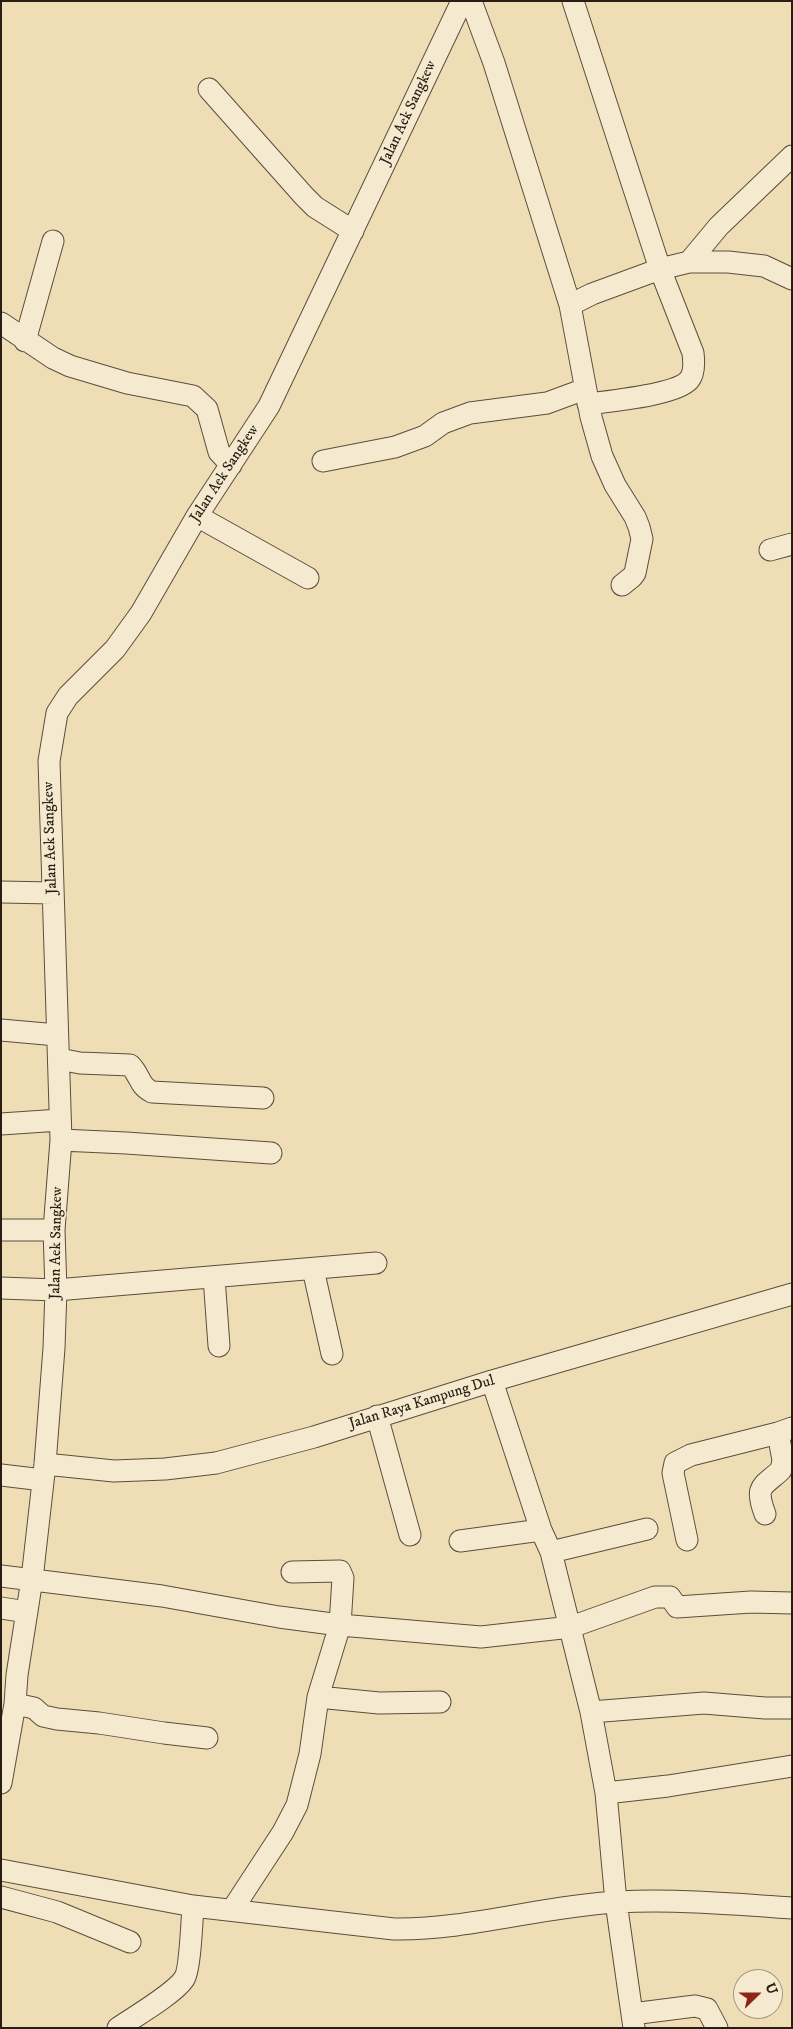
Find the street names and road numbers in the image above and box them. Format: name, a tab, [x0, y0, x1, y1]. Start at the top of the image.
street label: Jalan Aek Sangkew	[377, 58, 441, 168]
street label: Jalan Aek Sangkew	[187, 422, 263, 526]
street label: Jalan Aek Sangkew	[40, 781, 62, 895]
street label: Jalan Aek Sangkew	[47, 1186, 67, 1300]
street label: Jalan Raya Kampung Dul	[347, 1372, 497, 1434]

